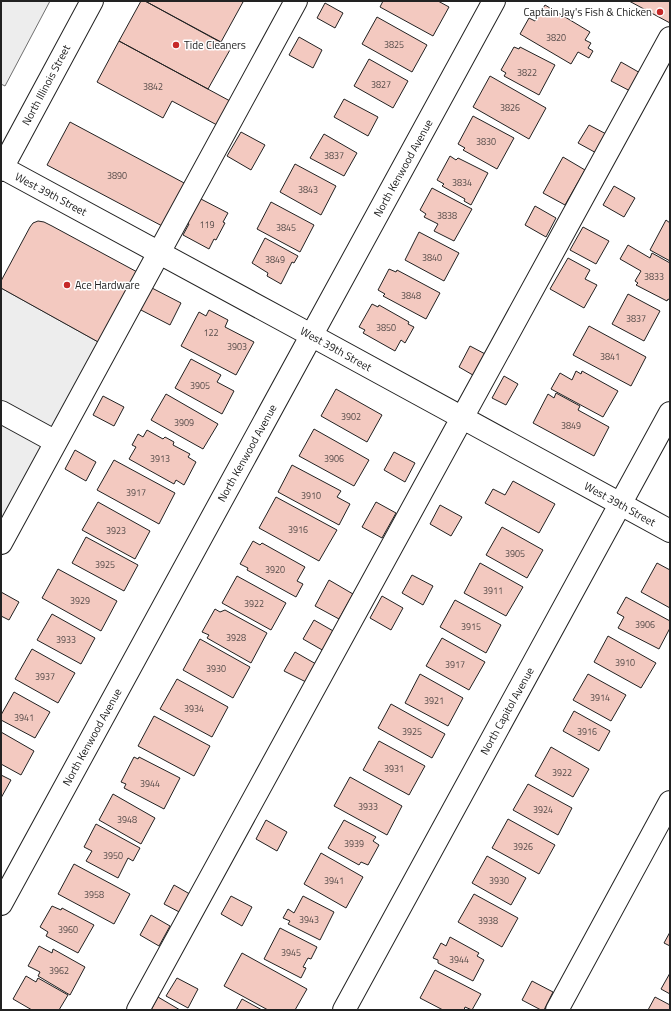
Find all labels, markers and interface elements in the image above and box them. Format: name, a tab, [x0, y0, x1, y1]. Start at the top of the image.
place label: Captain Jay's Fish & Chicken	[524, 4, 652, 20]
marker: Captain Jay's Fish & Chicken	[655, 7, 665, 17]
house number: 3820	[546, 31, 566, 44]
place label: Tide Cleaners	[184, 37, 246, 53]
house number: 3825	[384, 38, 404, 51]
marker: Tide Cleaners	[171, 40, 181, 50]
street label: North Illinois Street	[18, 42, 74, 128]
house number: 3822	[517, 66, 537, 79]
house number: 3827	[371, 78, 391, 91]
house number: 3842	[143, 80, 163, 93]
house number: 3826	[500, 101, 520, 114]
street label: North Kenwood Avenue	[370, 116, 437, 220]
house number: 3830	[476, 135, 496, 148]
house number: 3837	[324, 149, 344, 162]
street label: West 39th Street	[12, 168, 90, 220]
house number: 3890	[107, 169, 127, 182]
house number: 3834	[452, 176, 472, 189]
house number: 3843	[298, 183, 318, 196]
house number: 3838	[437, 209, 457, 222]
house number: 119	[199, 218, 215, 231]
house number: 3845	[276, 221, 296, 234]
house number: 3840	[422, 251, 442, 264]
house number: 3849	[265, 253, 285, 266]
house number: 3833	[644, 270, 664, 283]
place label: Ace Hardware	[75, 277, 140, 293]
marker: Ace Hardware	[62, 280, 72, 290]
house number: 3848	[401, 289, 421, 302]
house number: 3837	[626, 312, 646, 325]
house number: 3850	[376, 321, 396, 334]
street label: West 39th Street	[297, 323, 375, 375]
house number: 122	[203, 326, 219, 339]
house number: 3903	[227, 340, 247, 353]
house number: 3841	[600, 350, 620, 363]
house number: 3905	[190, 379, 210, 392]
street label: North Kenwood Avenue	[214, 401, 281, 505]
house number: 3902	[341, 410, 361, 423]
house number: 3909	[174, 416, 194, 429]
house number: 3849	[561, 419, 581, 432]
house number: 3913	[150, 452, 170, 465]
house number: 3906	[324, 452, 344, 465]
street label: West 39th Street	[581, 478, 659, 530]
house number: 3917	[126, 486, 146, 499]
house number: 3910	[301, 489, 321, 502]
house number: 3916	[288, 523, 308, 536]
house number: 3923	[106, 524, 126, 537]
house number: 3905	[505, 547, 525, 560]
house number: 3925	[95, 558, 115, 571]
house number: 3920	[265, 563, 285, 576]
house number: 3911	[483, 584, 503, 597]
house number: 3929	[70, 594, 90, 607]
house number: 3922	[244, 597, 264, 610]
house number: 3906	[635, 618, 655, 631]
house number: 3915	[461, 620, 481, 633]
house number: 3928	[226, 631, 246, 644]
house number: 3933	[56, 633, 76, 646]
house number: 3910	[615, 656, 635, 669]
house number: 3917	[445, 658, 465, 671]
house number: 3930	[206, 662, 226, 675]
street label: North Capitol Avenue	[476, 664, 538, 758]
house number: 3937	[35, 670, 55, 683]
street label: North Kenwood Avenue	[59, 685, 126, 789]
house number: 3914	[590, 691, 610, 704]
house number: 3921	[424, 694, 444, 707]
house number: 3934	[184, 702, 204, 715]
house number: 3941	[14, 711, 34, 724]
house number: 3925	[402, 725, 422, 738]
house number: 3916	[577, 725, 597, 738]
house number: 3931	[384, 762, 404, 775]
house number: 3922	[552, 766, 572, 779]
house number: 3944	[140, 777, 160, 790]
house number: 3933	[358, 800, 378, 813]
house number: 3924	[533, 803, 553, 816]
house number: 3948	[117, 813, 137, 826]
house number: 3939	[344, 837, 364, 850]
house number: 3926	[513, 840, 533, 853]
house number: 3950	[103, 849, 123, 862]
house number: 3941	[324, 874, 344, 887]
house number: 3930	[489, 874, 509, 887]
house number: 3958	[84, 888, 104, 901]
house number: 3943	[299, 913, 319, 926]
house number: 3938	[478, 914, 498, 927]
house number: 3960	[58, 923, 78, 936]
house number: 3945	[281, 946, 301, 959]
house number: 3944	[449, 953, 469, 966]
house number: 3962	[49, 964, 69, 977]

